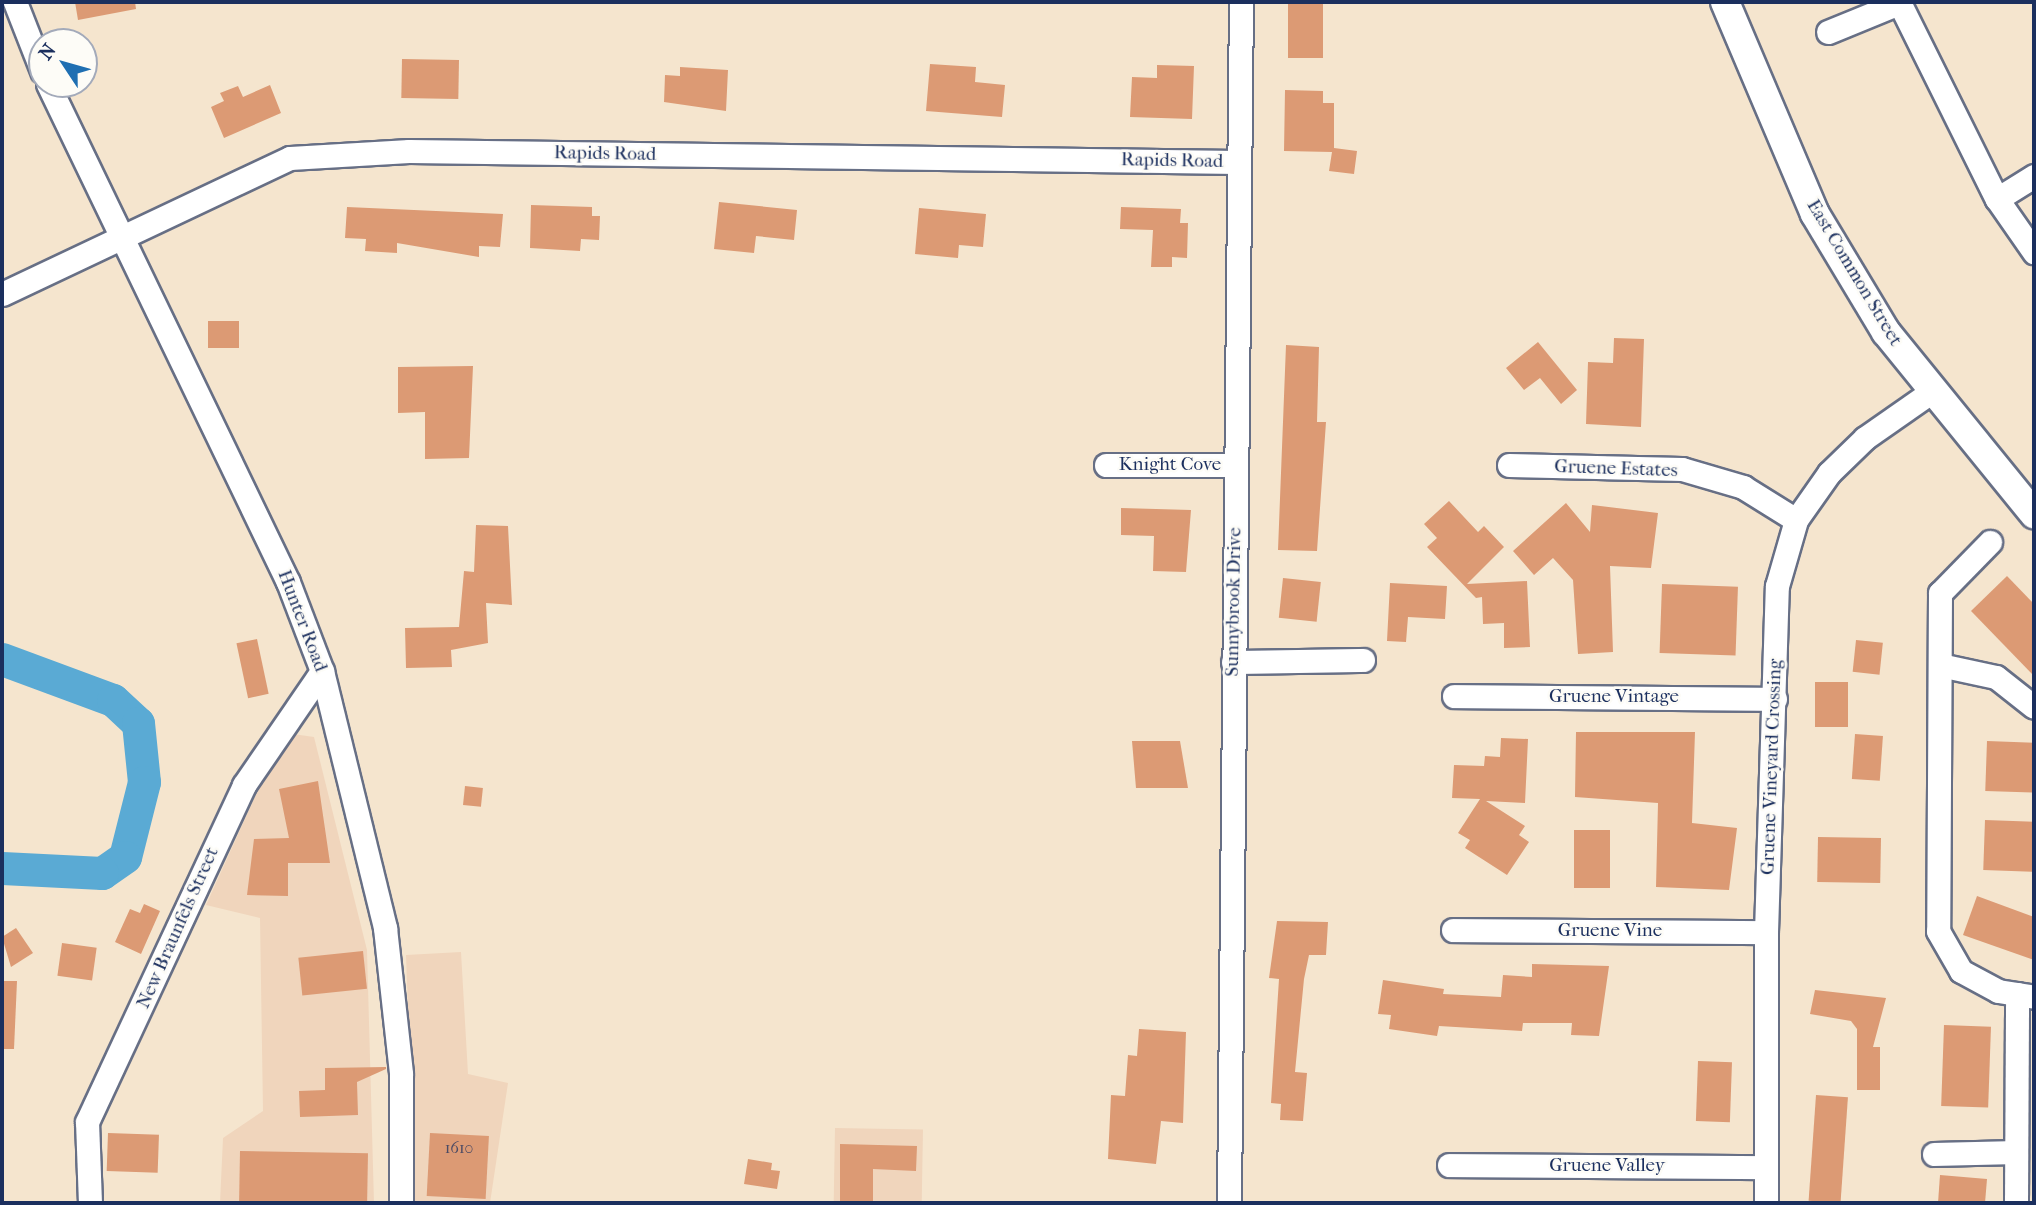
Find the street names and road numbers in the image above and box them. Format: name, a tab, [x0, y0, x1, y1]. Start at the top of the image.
street label: Rapids Road	[554, 142, 656, 166]
street label: Rapids Road	[1121, 149, 1223, 173]
street label: East Common Street	[1801, 196, 1907, 350]
street label: Knight Cove	[1119, 454, 1221, 476]
street label: Gruene Estates	[1554, 455, 1678, 483]
street label: Sunnybrook Drive	[1221, 527, 1247, 677]
street label: Hunter Road	[272, 567, 332, 675]
street label: Gruene Vineyard Crossing	[1757, 659, 1787, 875]
street label: Gruene Vintage	[1549, 686, 1679, 708]
street label: New Braunfels Street	[132, 844, 224, 1012]
street label: Gruene Vine	[1558, 920, 1662, 942]
street label: Gruene Valley	[1549, 1155, 1665, 1177]

